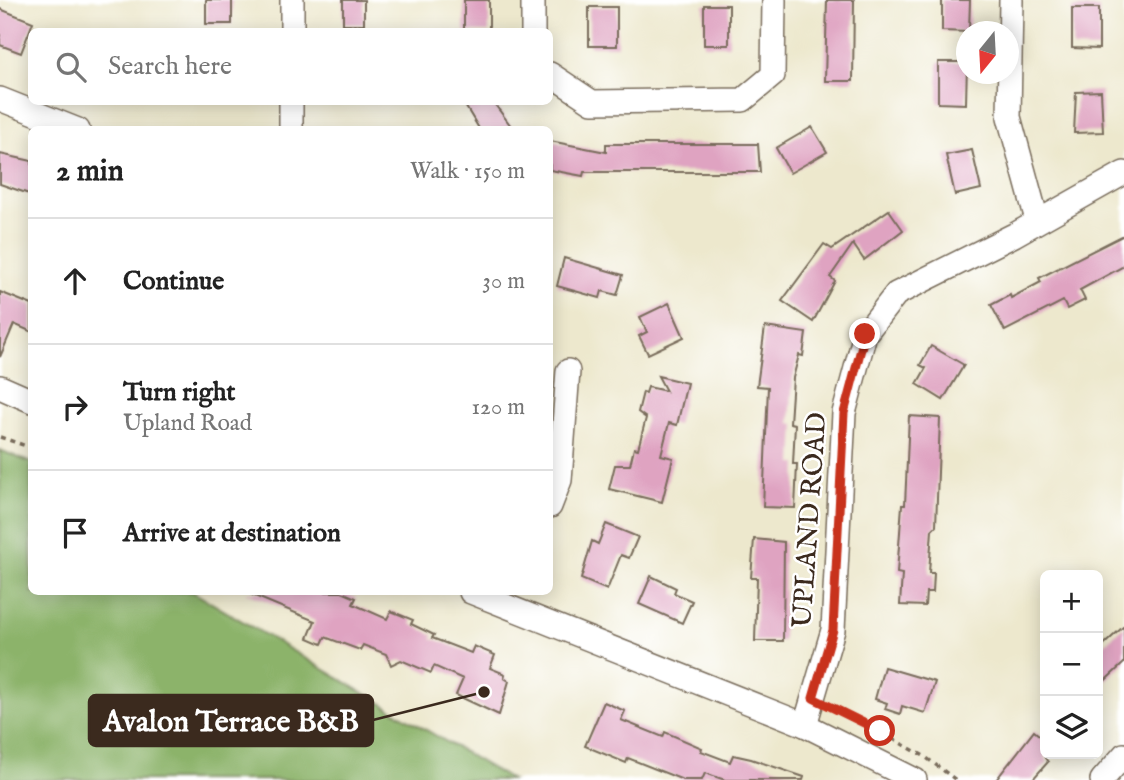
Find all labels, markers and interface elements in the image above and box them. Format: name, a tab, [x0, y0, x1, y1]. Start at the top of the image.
north arrow	[956, 21, 1019, 84]
search box	[28, 28, 553, 105]
icon: search	[52, 48, 90, 86]
text: Search here	[108, 50, 232, 83]
text: 2 min	[56, 153, 124, 191]
text: Walk · 150 m	[410, 157, 525, 186]
icon: ahead	[56, 262, 94, 300]
text: Continue	[123, 265, 224, 298]
text: 30 m	[482, 267, 525, 296]
route end	[849, 318, 880, 349]
text: Turn right	[123, 376, 236, 409]
icon: right	[56, 388, 94, 426]
text: 120 m	[472, 393, 525, 422]
text: Upland Road	[123, 409, 252, 438]
street label: UPLAND ROAD	[785, 411, 835, 629]
icon: arrive	[56, 514, 94, 552]
text: Arrive at destination	[123, 517, 341, 550]
map controls	[1040, 570, 1103, 759]
button: +	[1040, 570, 1103, 633]
button: −	[1040, 633, 1103, 696]
callout: Avalon Terrace B&B	[89, 695, 373, 746]
button: layers	[1040, 696, 1103, 759]
text: Avalon Terrace B&B	[102, 704, 359, 742]
route start	[864, 715, 895, 746]

